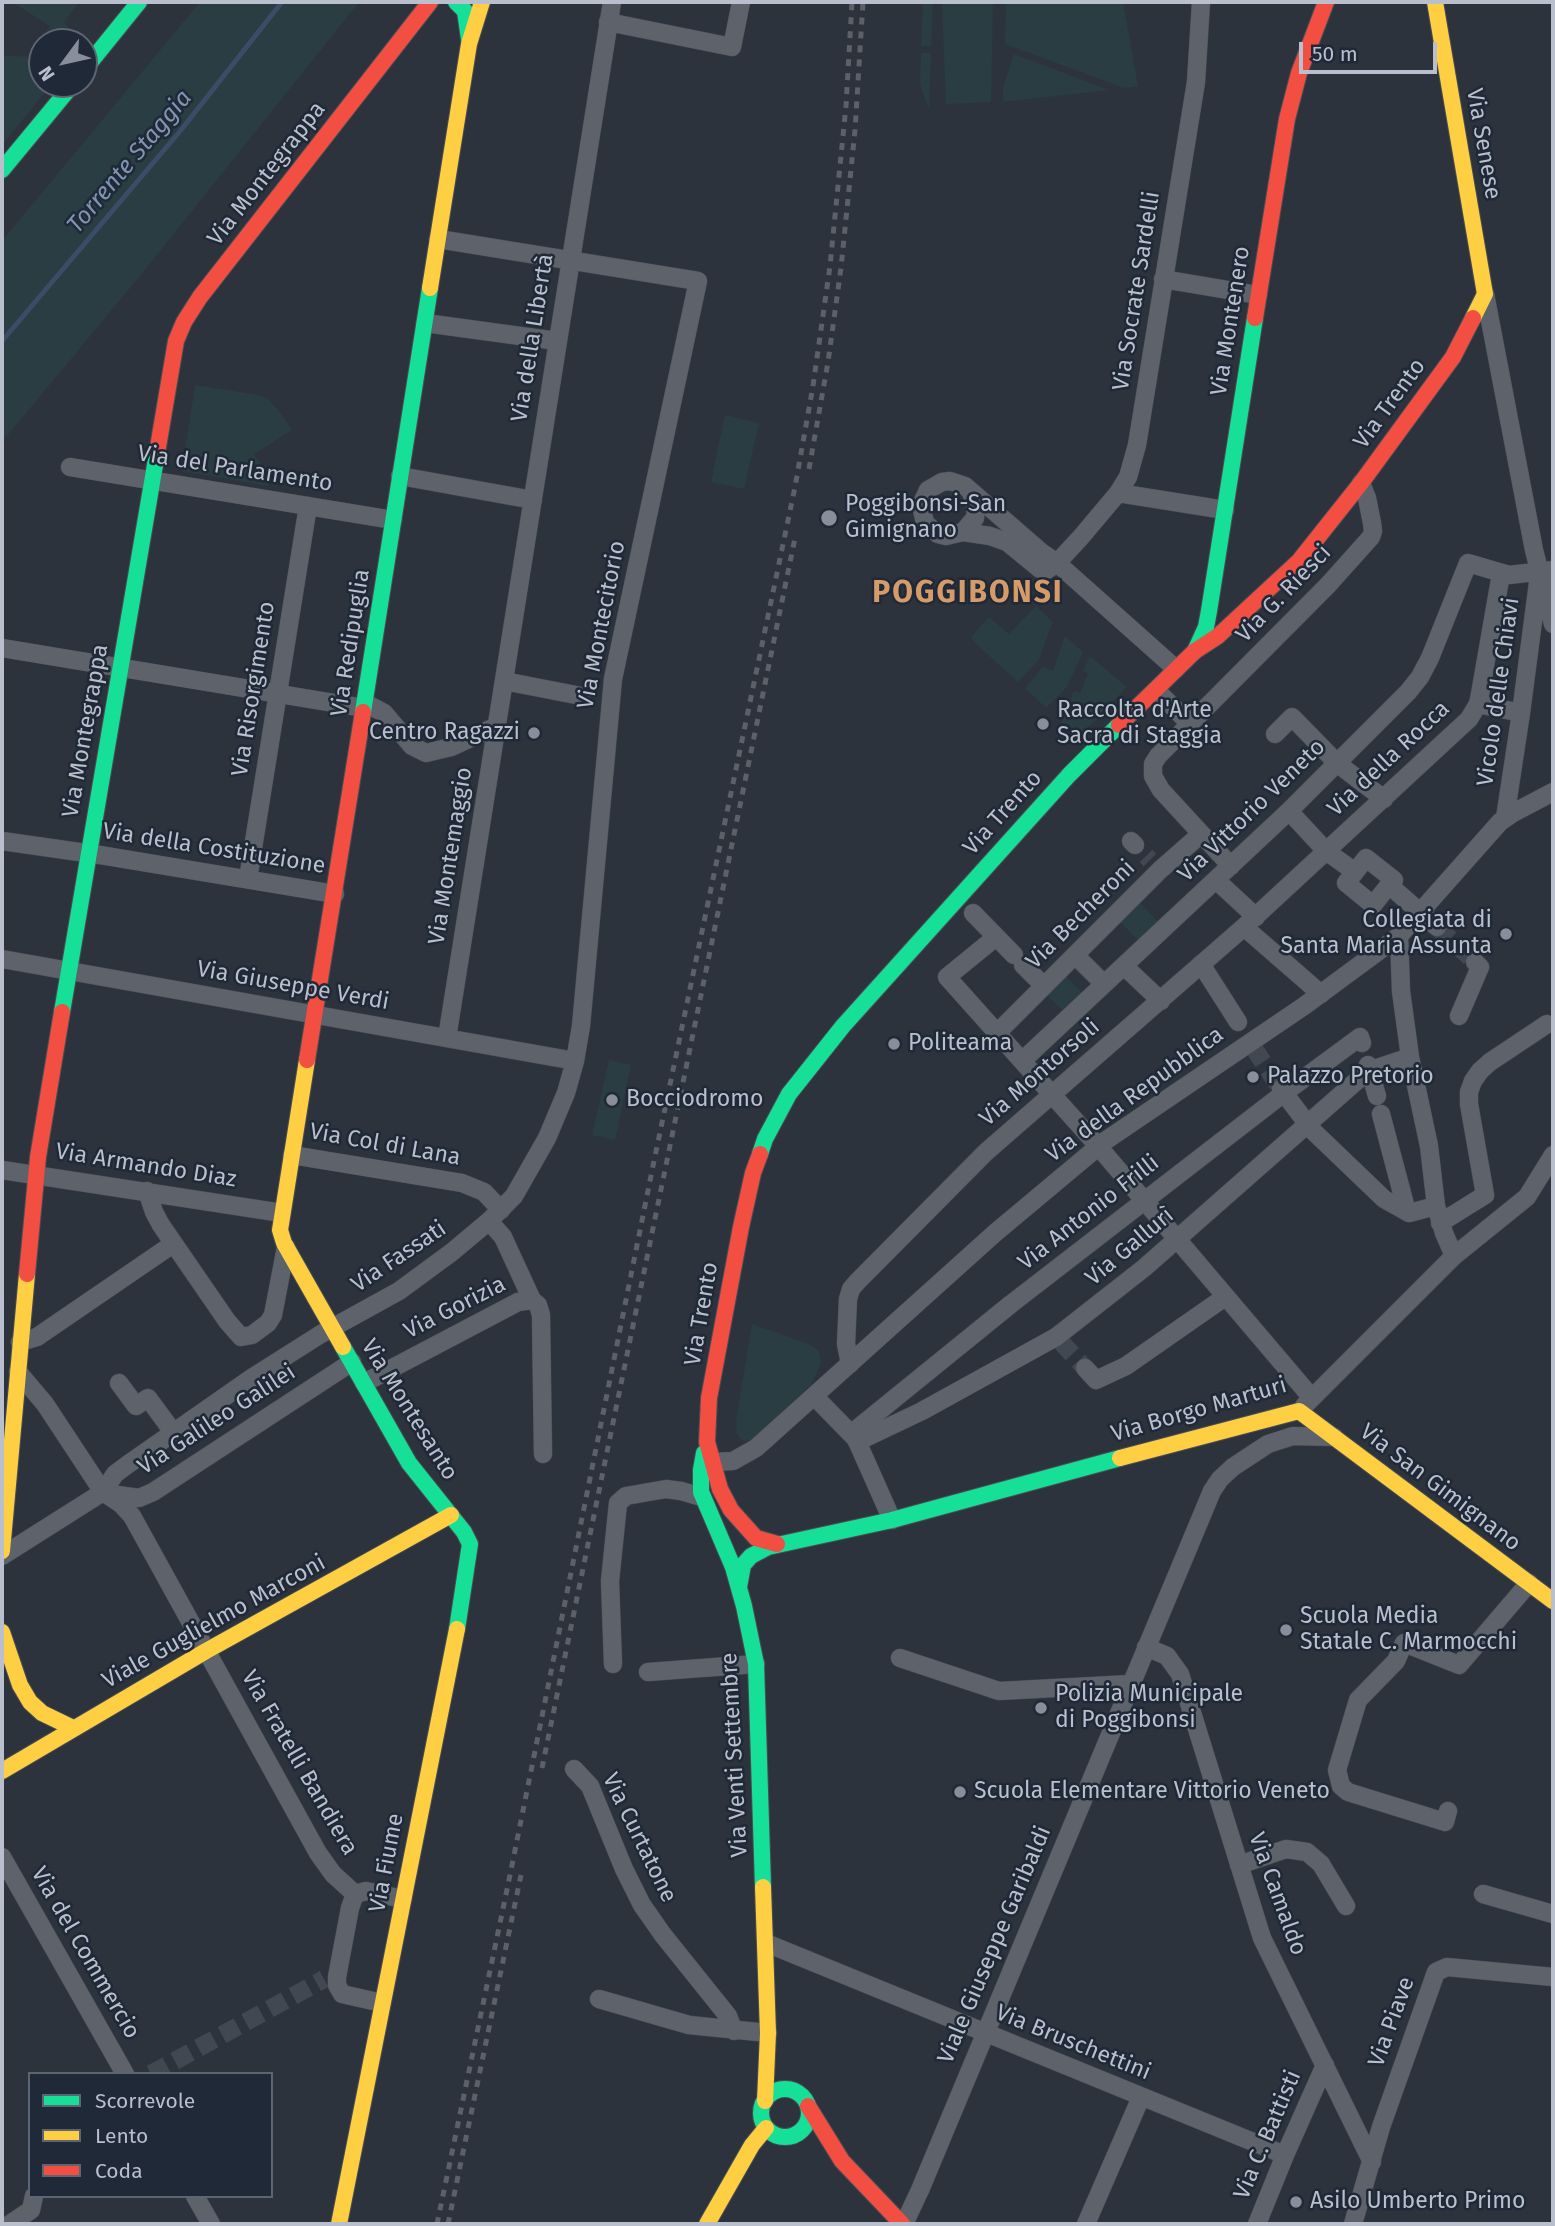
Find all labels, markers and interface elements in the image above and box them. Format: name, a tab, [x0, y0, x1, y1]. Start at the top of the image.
north arrow	[28, 28, 98, 98]
scale bar	[1303, 28, 1441, 72]
text: 50 m	[1312, 41, 1358, 67]
text: N	[34, 62, 60, 85]
water label: Torrente Staggia	[62, 84, 198, 240]
street label: Via Senese	[1460, 86, 1506, 202]
street label: Via Montegrappa	[202, 96, 332, 252]
street label: Via Socrate Sardelli	[1108, 189, 1166, 393]
street label: Via Montenero	[1206, 244, 1256, 398]
street label: Via della Libertà	[506, 252, 560, 424]
street label: Via Trento	[1348, 354, 1432, 454]
street label: Via del Parlamento	[136, 440, 334, 498]
place label: Poggibonsi-San Gimignano	[845, 491, 1006, 545]
marker: Poggibonsi-San Gimignano	[819, 508, 839, 528]
street label: Via Montecitorio	[572, 539, 632, 711]
street label: Via G. Riesci	[1231, 539, 1337, 649]
street label: Via Redipuglia	[326, 567, 376, 719]
district label: POGGIBONSI	[874, 576, 1062, 612]
street label: Vicolo delle Chiavi	[1472, 596, 1526, 788]
street label: Via Risorgimento	[227, 600, 281, 778]
street label: Via Montegrappa	[57, 642, 115, 820]
street label: Via della Rocca	[1322, 695, 1456, 823]
place label: Raccolta d'Arte Sacra di Staggia	[1057, 697, 1222, 751]
marker: Raccolta d'Arte Sacra di Staggia	[1035, 716, 1051, 732]
place label: Centro Ragazzi	[369, 719, 520, 747]
marker: Centro Ragazzi	[526, 725, 542, 741]
street label: Via Vittorio Veneto	[1173, 734, 1331, 888]
street label: Via Montemaggio	[423, 765, 479, 947]
street label: Via Trento	[958, 765, 1048, 861]
street label: Via della Costituzione	[101, 818, 327, 880]
street label: Via Becheroni	[1021, 855, 1141, 975]
place label: Collegiata di Santa Maria Assunta	[1280, 907, 1492, 961]
marker: Collegiata di Santa Maria Assunta	[1498, 926, 1514, 942]
street label: Via Giuseppe Verdi	[195, 956, 391, 1016]
street label: Via Montorsoli	[974, 1013, 1106, 1133]
street label: Via della Repubblica	[1041, 1021, 1229, 1169]
place label: Politeama	[908, 1030, 1012, 1058]
marker: Politeama	[886, 1036, 902, 1052]
place label: Palazzo Pretorio	[1267, 1063, 1434, 1091]
marker: Palazzo Pretorio	[1245, 1069, 1261, 1085]
place label: Bocciodromo	[626, 1086, 763, 1114]
marker: Bocciodromo	[604, 1092, 620, 1108]
street label: Via Col di Lana	[307, 1118, 463, 1172]
street label: Via Armando Diaz	[54, 1138, 238, 1194]
street label: Via Antonio Frilli	[1013, 1149, 1165, 1277]
street label: Via Gallurì	[1080, 1202, 1180, 1292]
street label: Via Fassati	[346, 1215, 452, 1299]
street label: Via Trento	[679, 1260, 725, 1368]
street label: Via Gorizia	[400, 1271, 510, 1345]
street label: Via Montesanto	[355, 1334, 463, 1486]
street label: Via Galileo Galilei	[133, 1359, 301, 1481]
street label: Via Borgo Marturi	[1108, 1372, 1290, 1448]
street label: Via San Gimignano	[1354, 1418, 1526, 1558]
street label: Viale Guglielmo Marconi	[98, 1549, 330, 1695]
place label: Scuola Media Statale C. Marmocchi	[1300, 1603, 1517, 1657]
marker: Scuola Media Statale C. Marmocchi	[1278, 1622, 1294, 1638]
street label: Via Venti Settembre	[716, 1652, 754, 1858]
street label: Via Fratelli Bandiera	[235, 1666, 363, 1860]
place label: Polizia Municipale di Poggibonsi	[1055, 1681, 1243, 1735]
marker: Polizia Municipale di Poggibonsi	[1033, 1700, 1049, 1716]
street label: Via Curtatone	[596, 1769, 682, 1907]
place label: Scuola Elementare Vittorio Veneto	[974, 1778, 1330, 1806]
marker: Scuola Elementare Vittorio Veneto	[952, 1784, 968, 1800]
street label: Via Fiume	[364, 1811, 410, 1915]
street label: Viale Giuseppe Garibaldi	[932, 1822, 1058, 2068]
street label: Via Camaldo	[1242, 1829, 1312, 1959]
street label: Via del Commercio	[25, 1862, 145, 2044]
street label: Via Piave	[1363, 1973, 1421, 2071]
street label: Via Bruschettini	[991, 1999, 1155, 2087]
street label: Via C. Battisti	[1228, 2066, 1308, 2204]
legend	[28, 2072, 273, 2198]
text: Scorrevole	[95, 2088, 195, 2114]
text: Lento	[95, 2123, 148, 2149]
text: Coda	[95, 2158, 143, 2184]
place label: Asilo Umberto Primo	[1310, 2188, 1525, 2216]
marker: Asilo Umberto Primo	[1288, 2194, 1304, 2210]

